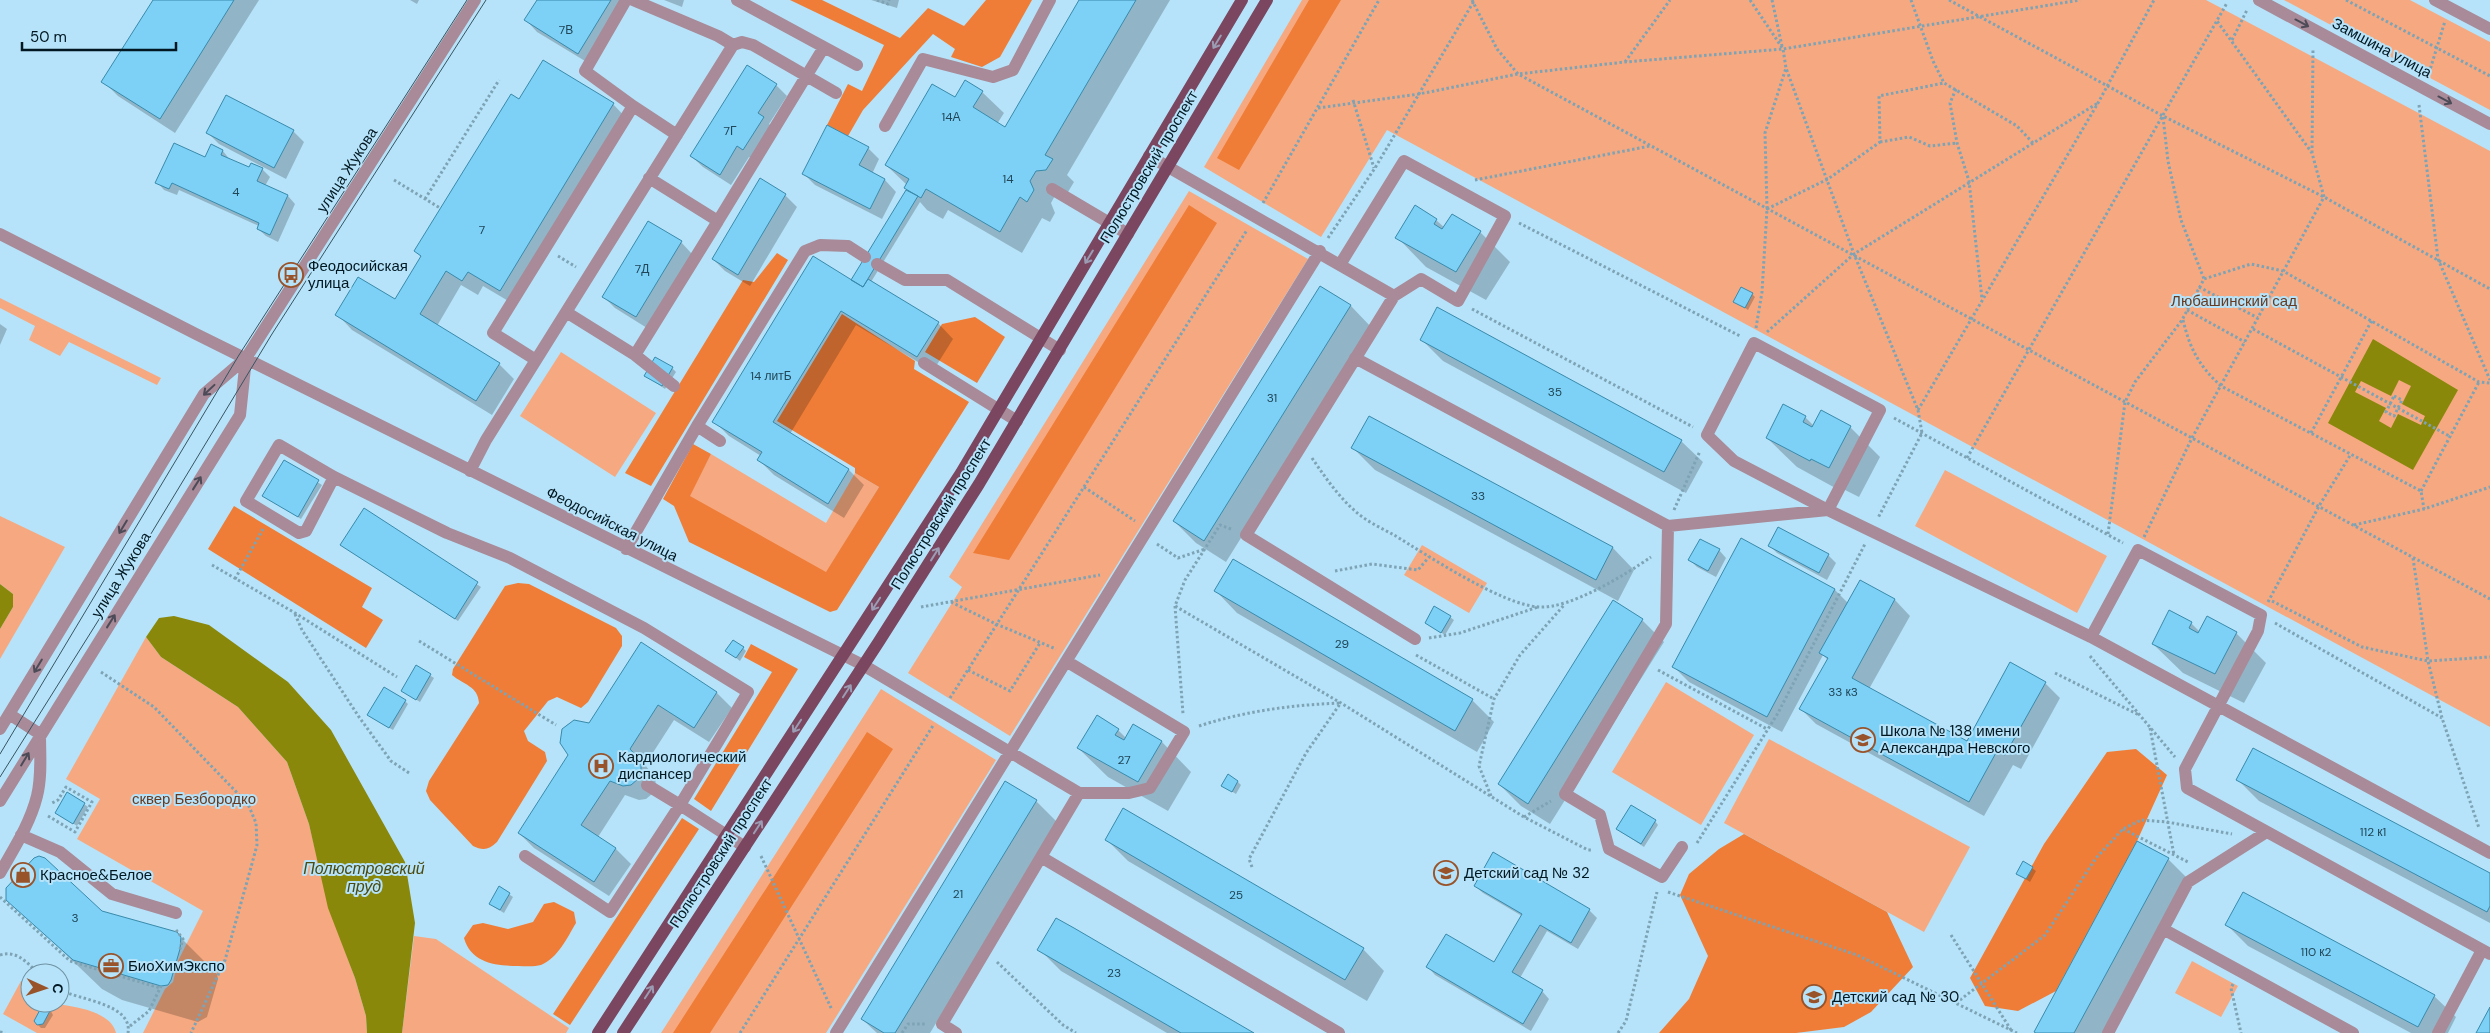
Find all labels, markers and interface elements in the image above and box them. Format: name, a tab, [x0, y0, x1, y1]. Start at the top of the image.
street label: Замшина улица	[2329, 13, 2436, 83]
one-way arrow	[2294, 19, 2309, 28]
scale bar	[22, 20, 176, 52]
house number: 7В	[559, 22, 573, 38]
text: 50 m	[30, 27, 67, 47]
one-way arrow	[1211, 34, 1221, 48]
street label: Полюстровский проспект	[1095, 87, 1203, 247]
one-way arrow	[2437, 96, 2452, 105]
house number: 14А	[941, 109, 961, 125]
street label: улица Жукова	[312, 123, 382, 216]
house number: 7Г	[724, 123, 737, 139]
house number: 14	[1002, 171, 1014, 187]
house number: 4	[232, 184, 240, 200]
house number: 7	[479, 222, 485, 238]
one-way arrow	[1084, 249, 1094, 263]
place label: Феодосийская улица	[308, 256, 408, 293]
house number: 7Д	[635, 261, 649, 277]
bus stop icon: Феодосийская улица	[278, 262, 304, 288]
park label: Любашинский сад	[2171, 291, 2297, 311]
house number: 14 литБ	[750, 368, 792, 384]
one-way arrow	[203, 384, 216, 396]
house number: 35	[1548, 384, 1562, 400]
house number: 31	[1267, 390, 1277, 406]
street label: Полюстровский проспект	[886, 434, 996, 593]
one-way arrow	[192, 476, 202, 490]
street label: Феодосийская улица	[543, 482, 682, 566]
house number: 33	[1471, 488, 1485, 504]
one-way arrow	[117, 520, 127, 534]
street label: улица Жукова	[87, 528, 156, 622]
one-way arrow	[930, 548, 940, 562]
one-way arrow	[871, 597, 881, 611]
one-way arrow	[106, 614, 116, 628]
house number: 29	[1335, 636, 1349, 652]
one-way arrow	[33, 659, 43, 673]
one-way arrow	[842, 684, 852, 698]
house number: 33 к3	[1828, 684, 1858, 700]
one-way arrow	[792, 719, 802, 733]
place label: Школа № 138 имени Александра Невского	[1880, 721, 2030, 758]
school or university icon: Школа № 138 имени Александра Невского	[1850, 727, 1876, 753]
place label: Кардиологический диспансер	[618, 747, 746, 784]
one-way arrow	[21, 752, 31, 766]
house number: 27	[1117, 752, 1131, 768]
hospital icon: Кардиологический диспансер	[588, 753, 614, 779]
street label: Полюстровский проспект	[665, 774, 777, 932]
park label: сквер Безбородко	[132, 789, 256, 809]
one-way arrow	[753, 820, 763, 834]
house number: 112 к1	[2360, 824, 2386, 840]
water label: Полюстровский пруд	[303, 858, 425, 897]
school or university icon: Детский сад № 32	[1433, 860, 1459, 886]
shop icon: Красное&Белое	[10, 862, 36, 888]
place label: Детский сад № 32	[1464, 863, 1590, 883]
place label: Красное&Белое	[40, 865, 152, 885]
house number: 21	[953, 886, 963, 902]
house number: 25	[1229, 887, 1243, 903]
house number: 3	[71, 910, 79, 926]
house number: 110 к2	[2300, 944, 2332, 960]
office icon: БиоХимЭкспо	[98, 953, 124, 979]
place label: БиоХимЭкспо	[128, 956, 225, 976]
north arrow	[20, 963, 70, 1013]
house number: 23	[1107, 965, 1121, 981]
text: С	[49, 983, 67, 994]
school or university icon: Детский сад № 30	[1801, 984, 1827, 1010]
one-way arrow	[644, 985, 655, 999]
place label: Детский сад № 30	[1832, 987, 1959, 1007]

